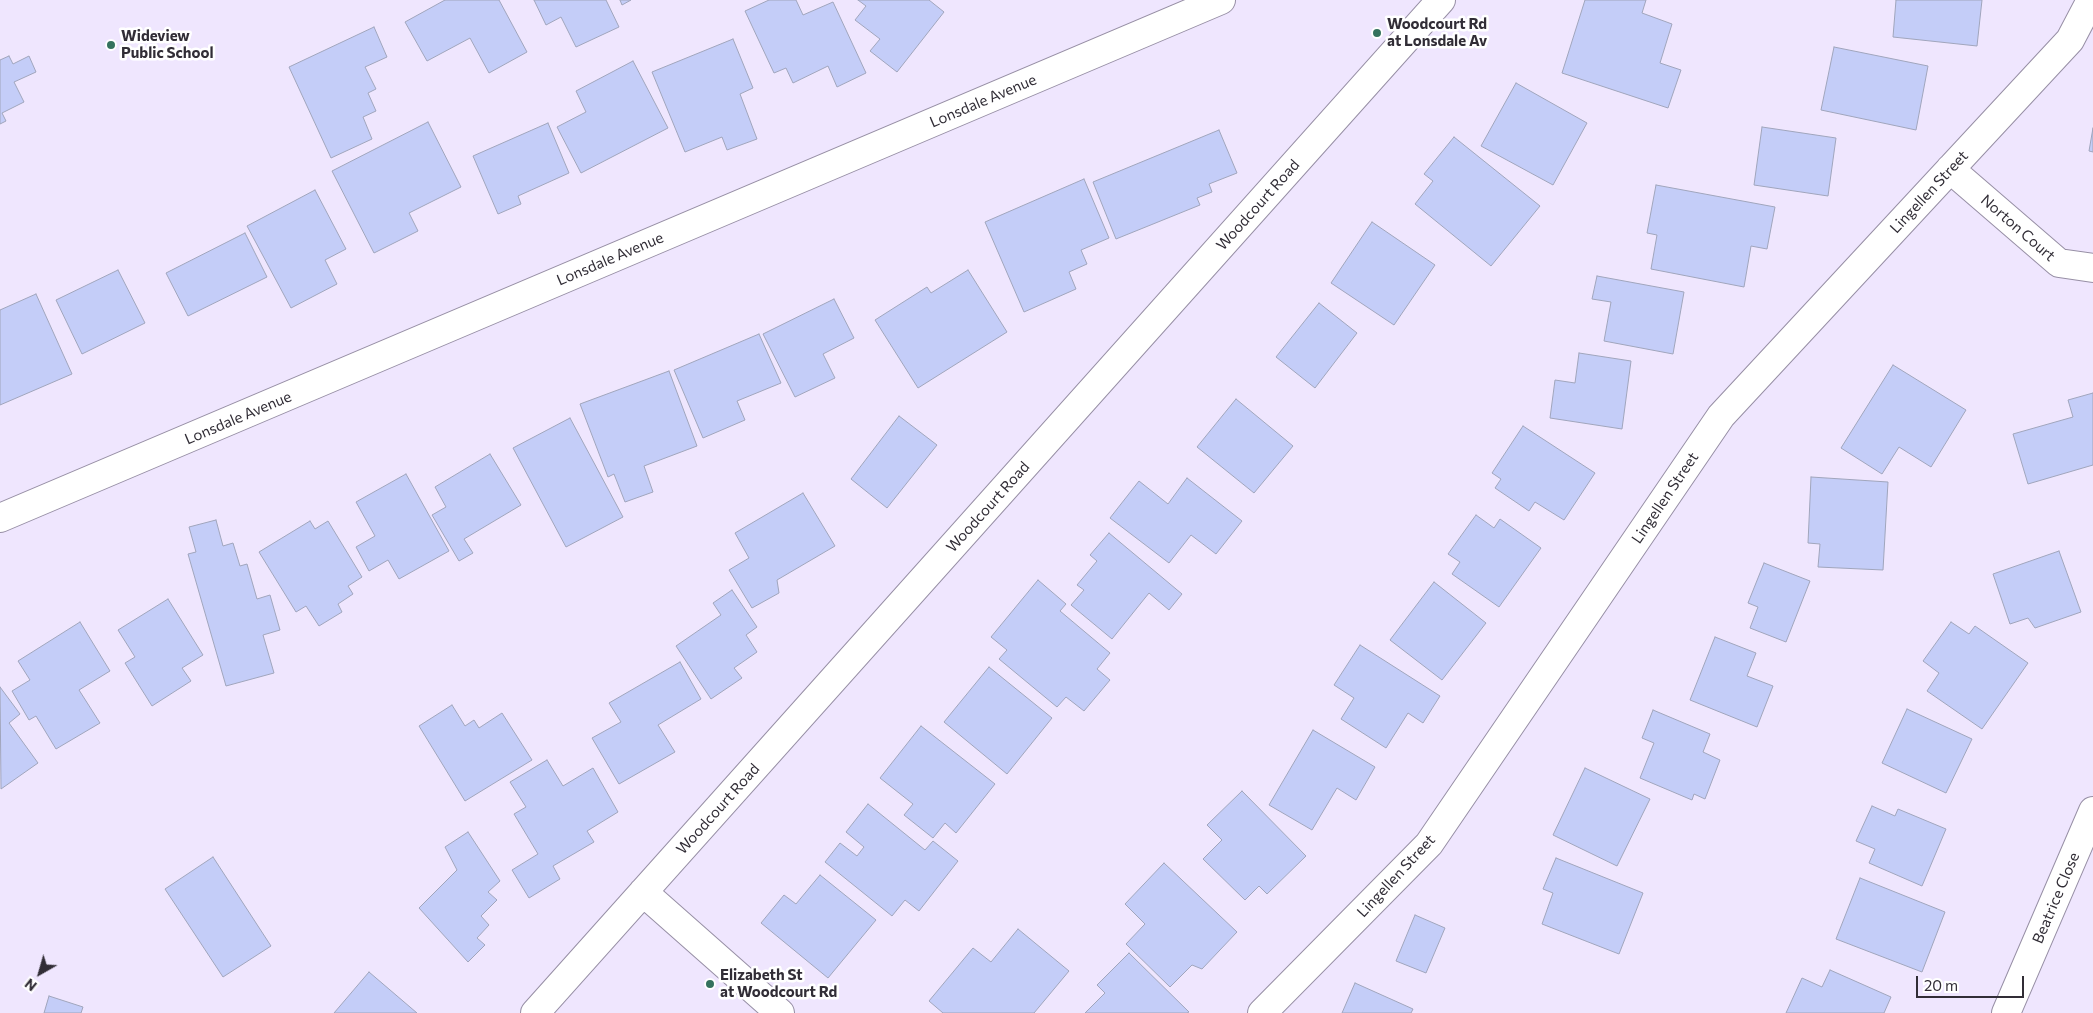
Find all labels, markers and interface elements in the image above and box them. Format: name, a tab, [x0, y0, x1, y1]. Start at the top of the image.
place label: Woodcourt Rd at Lonsdale Av	[1387, 15, 1487, 50]
place label: Wideview Public School	[121, 27, 214, 62]
marker: Woodcourt Rd at Lonsdale Av	[1371, 27, 1383, 39]
marker: Wideview Public School	[105, 39, 117, 51]
street label: Lonsdale Avenue	[927, 70, 1039, 132]
street label: Lingellen Street	[1886, 147, 1972, 237]
street label: Woodcourt Road	[1213, 156, 1303, 254]
street label: Norton Court	[1977, 191, 2059, 265]
street label: Lonsdale Avenue	[554, 228, 666, 290]
street label: Lonsdale Avenue	[182, 387, 294, 449]
street label: Lingellen Street	[1628, 449, 1702, 547]
street label: Woodcourt Road	[943, 458, 1033, 556]
street label: Woodcourt Road	[673, 760, 763, 858]
street label: Lingellen Street	[1353, 831, 1439, 921]
street label: Beatrice Close	[2029, 850, 2083, 946]
north arrow	[15, 948, 65, 998]
place label: Elizabeth St at Woodcourt Rd	[720, 966, 837, 1001]
scale bar	[1918, 966, 2026, 998]
text: N	[21, 975, 40, 995]
text: 20 m	[1924, 976, 1958, 994]
marker: Elizabeth St at Woodcourt Rd	[704, 978, 716, 990]

